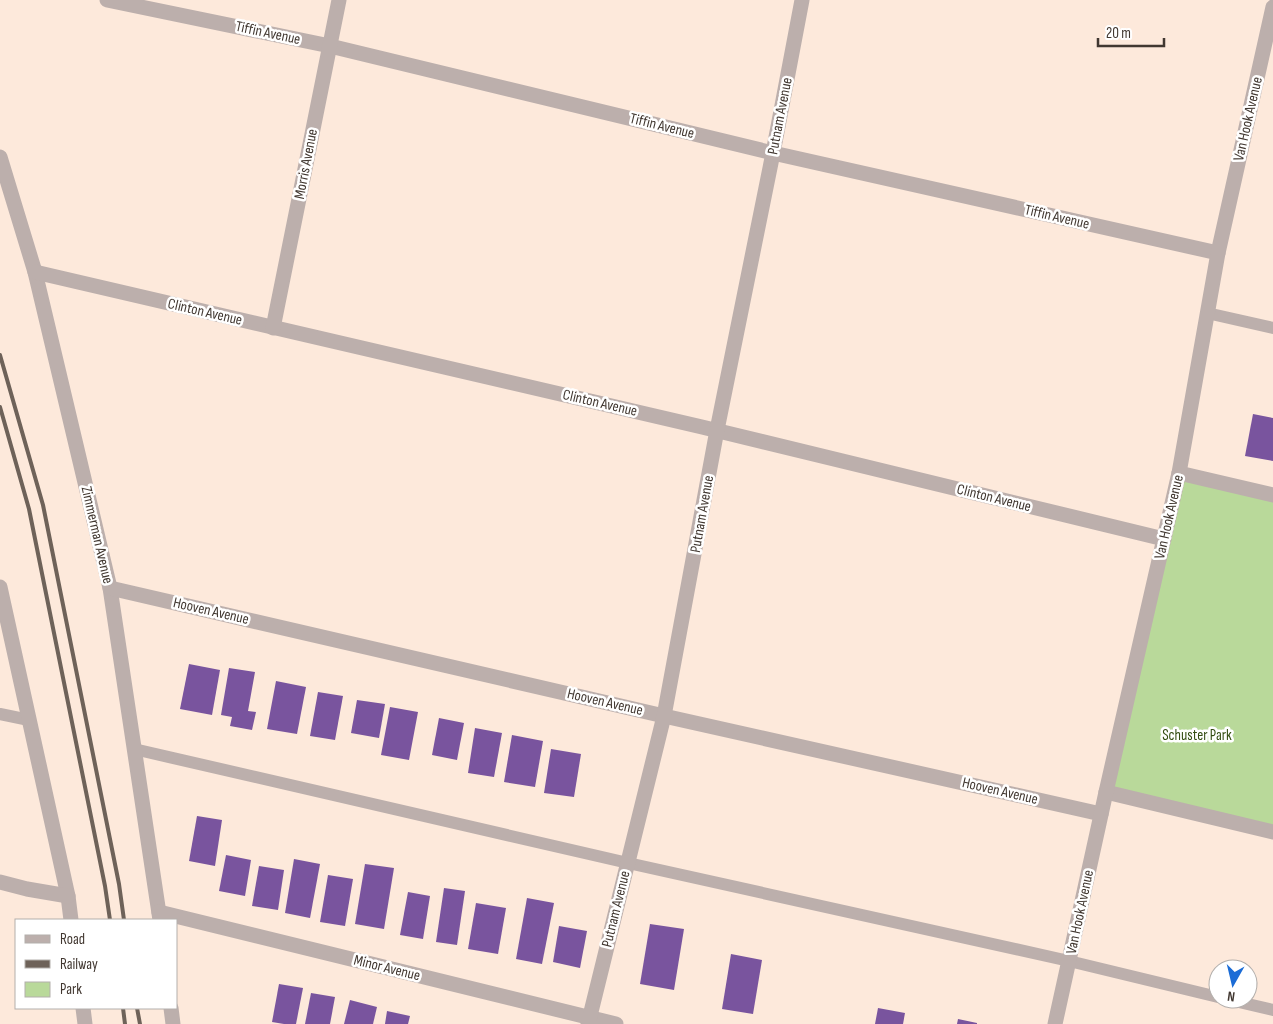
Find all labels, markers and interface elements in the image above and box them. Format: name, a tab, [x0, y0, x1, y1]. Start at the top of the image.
scale bar	[1098, 15, 1164, 47]
street label: Tiffin Avenue	[234, 17, 302, 49]
text: 20 m	[1106, 24, 1131, 43]
street label: Van Hook Avenue	[1229, 75, 1267, 163]
street label: Putnam Avenue	[763, 76, 797, 156]
street label: Tiffin Avenue	[628, 109, 696, 143]
street label: Morris Avenue	[290, 127, 322, 201]
street label: Tiffin Avenue	[1023, 200, 1091, 234]
street label: Clinton Avenue	[166, 294, 244, 330]
street label: Clinton Avenue	[561, 385, 639, 421]
street label: Van Hook Avenue	[1150, 473, 1188, 561]
street label: Putnam Avenue	[686, 474, 718, 554]
street label: Clinton Avenue	[955, 480, 1033, 516]
street label: Zimmerman Avenue	[77, 484, 117, 586]
street label: Hooven Avenue	[171, 593, 251, 629]
street label: Hooven Avenue	[565, 684, 645, 720]
park label: Schuster Park	[1162, 726, 1232, 745]
street label: Hooven Avenue	[960, 773, 1040, 809]
street label: Van Hook Avenue	[1062, 868, 1098, 956]
street label: Putnam Avenue	[597, 869, 635, 949]
legend	[15, 919, 178, 1009]
text: Road	[60, 930, 85, 949]
street label: Minor Avenue	[352, 951, 422, 985]
text: Railway	[60, 955, 98, 974]
north arrow	[1208, 959, 1258, 1009]
text: Park	[60, 980, 82, 999]
text: N	[1226, 987, 1236, 1005]

